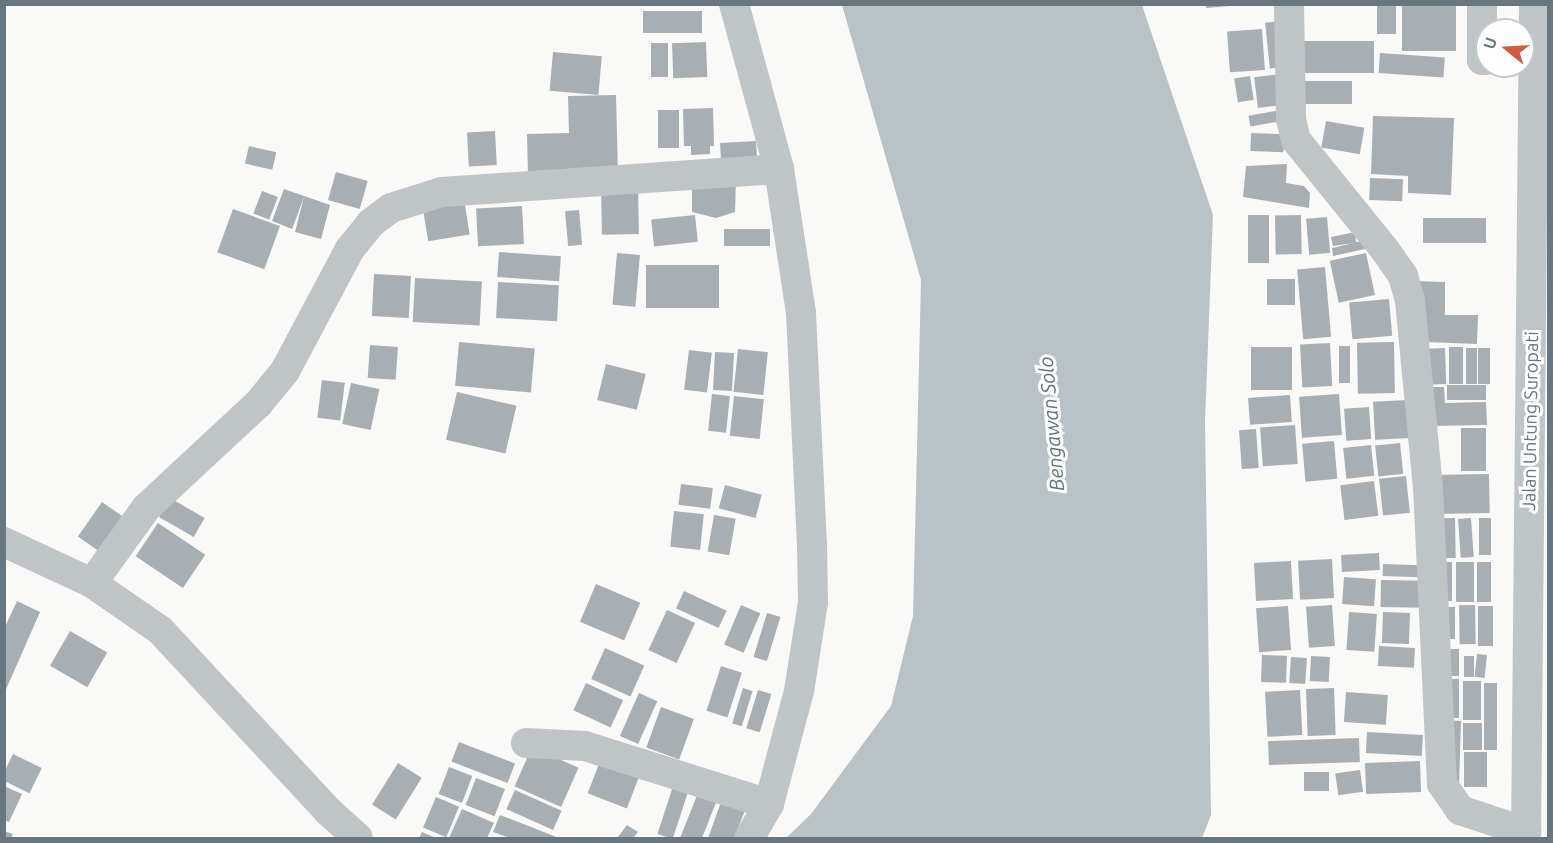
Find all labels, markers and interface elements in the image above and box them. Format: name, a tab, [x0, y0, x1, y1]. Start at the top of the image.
north arrow	[1475, 18, 1535, 78]
text: U	[1479, 35, 1500, 51]
street label: Jalan Untung Suropati	[1518, 331, 1542, 511]
water label: Bengawan Solo	[1033, 356, 1069, 492]

